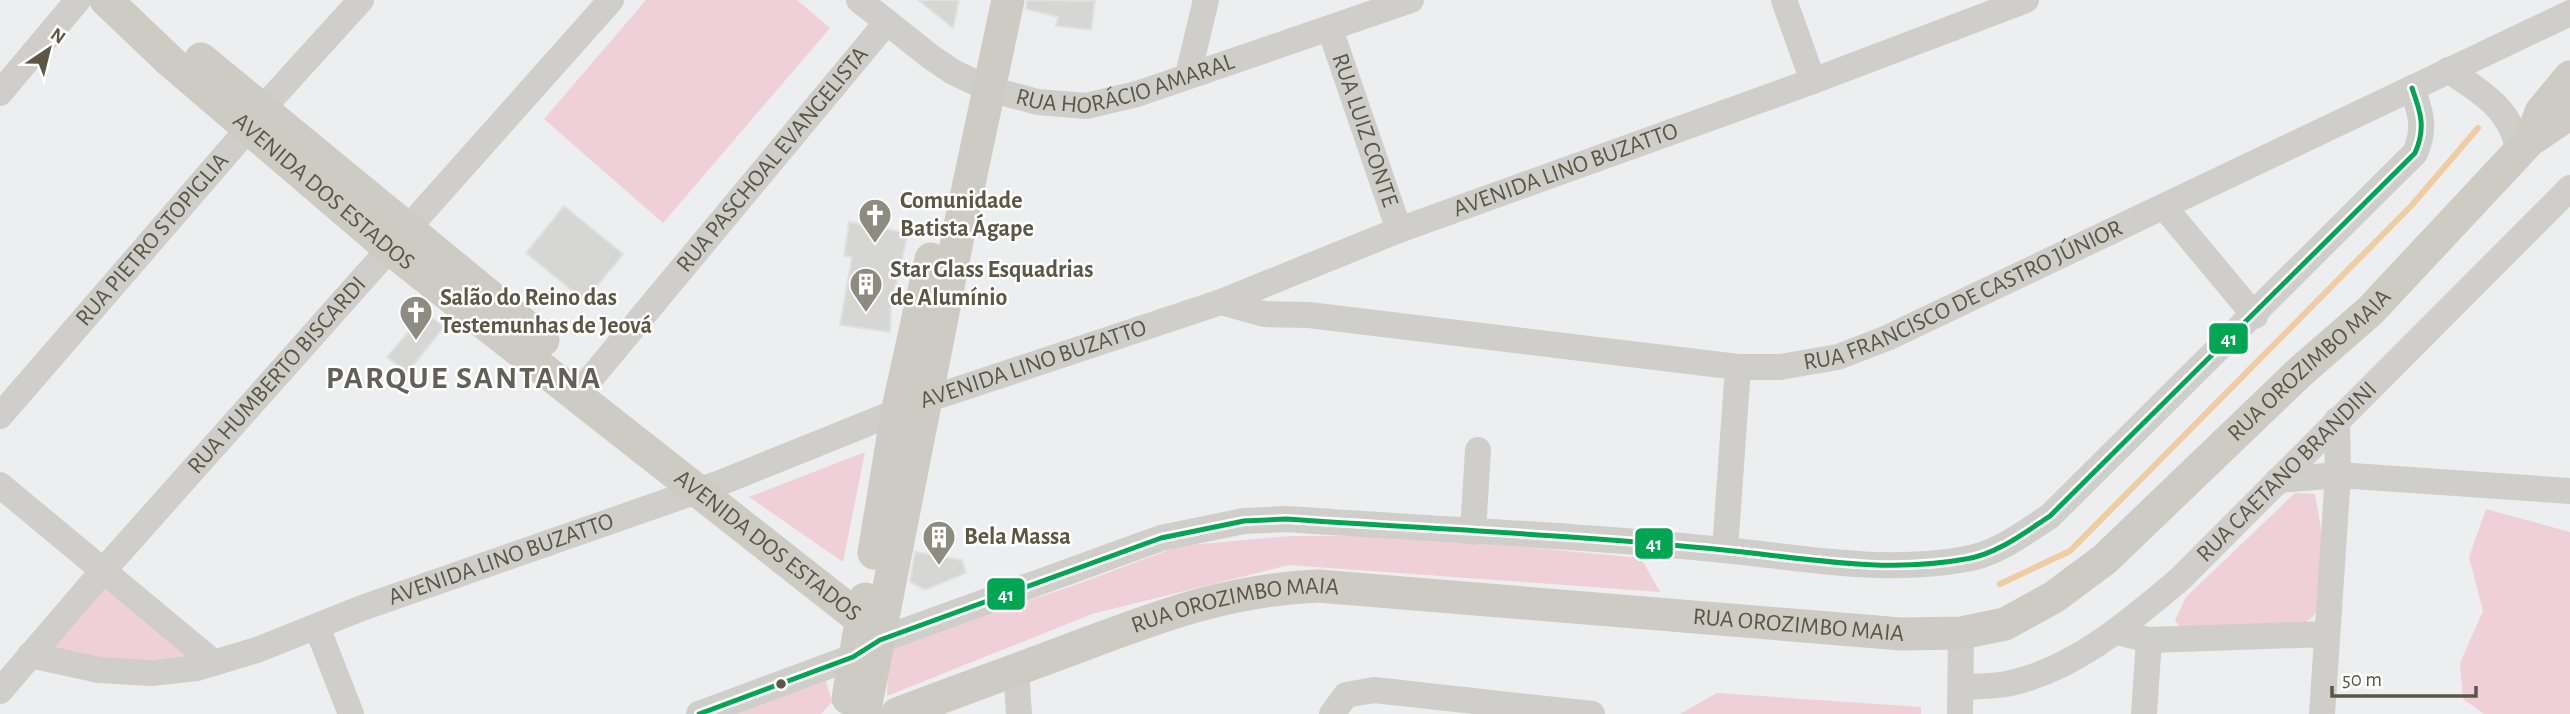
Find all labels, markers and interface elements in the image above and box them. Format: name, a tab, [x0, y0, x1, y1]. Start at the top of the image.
north arrow	[14, 14, 84, 84]
text: N	[47, 25, 69, 48]
street label: RUA PASCHOAL EVANGELISTA	[672, 42, 873, 277]
street label: RUA HORÁCIO AMARAL	[1013, 50, 1237, 118]
street label: RUA LUIZ CONTE	[1327, 50, 1402, 210]
street label: AVENIDA DOS ESTADOS	[228, 108, 419, 275]
street label: AVENIDA LINO BUZATTO	[1450, 119, 1681, 221]
street label: RUA PIETRO STOPIGLIA	[71, 148, 233, 331]
place label: Comunidade Batista Ágape	[900, 189, 1034, 241]
church icon: Comunidade Batista Ágape	[856, 196, 894, 245]
street label: RUA FRANCISCO DE CASTRO JÚNIOR	[1801, 216, 2126, 375]
place label: Star Glass Esquadrias de Alumínio	[890, 258, 1093, 310]
building icon: Star Glass Esquadrias de Alumínio	[847, 265, 885, 314]
street label: RUA HUMBERTO BISCARDI	[183, 272, 371, 479]
street label: RUA OROZIMBO MAIA	[2223, 285, 2396, 446]
place label: Salão do Reino das Testemunhas de Jeová	[440, 286, 652, 338]
church icon: Salão do Reino das Testemunhas de Jeová	[397, 293, 435, 342]
street label: AVENIDA LINO BUZATTO	[917, 316, 1149, 413]
line badge: 41	[2208, 322, 2249, 355]
text: 41	[2221, 330, 2237, 349]
district label: PARQUE SANTANA	[326, 362, 602, 395]
street label: RUA CAETANO BRANDINI	[2192, 377, 2382, 567]
street label: AVENIDA DOS ESTADOS	[670, 465, 865, 626]
street label: AVENIDA LINO BUZATTO	[385, 509, 617, 610]
building icon: Bela Massa	[920, 518, 958, 567]
place label: Bela Massa	[964, 525, 1071, 549]
line badge: 41	[1634, 527, 1674, 560]
text: 41	[1646, 535, 1662, 554]
street label: RUA OROZIMBO MAIA	[1128, 574, 1340, 638]
line badge: 41	[986, 577, 1026, 611]
text: 41	[998, 586, 1014, 605]
street label: RUA OROZIMBO MAIA	[1692, 605, 1905, 646]
scale bar	[2332, 654, 2476, 698]
text: 50 m	[2342, 669, 2382, 690]
unlabelled marker	[774, 677, 788, 691]

